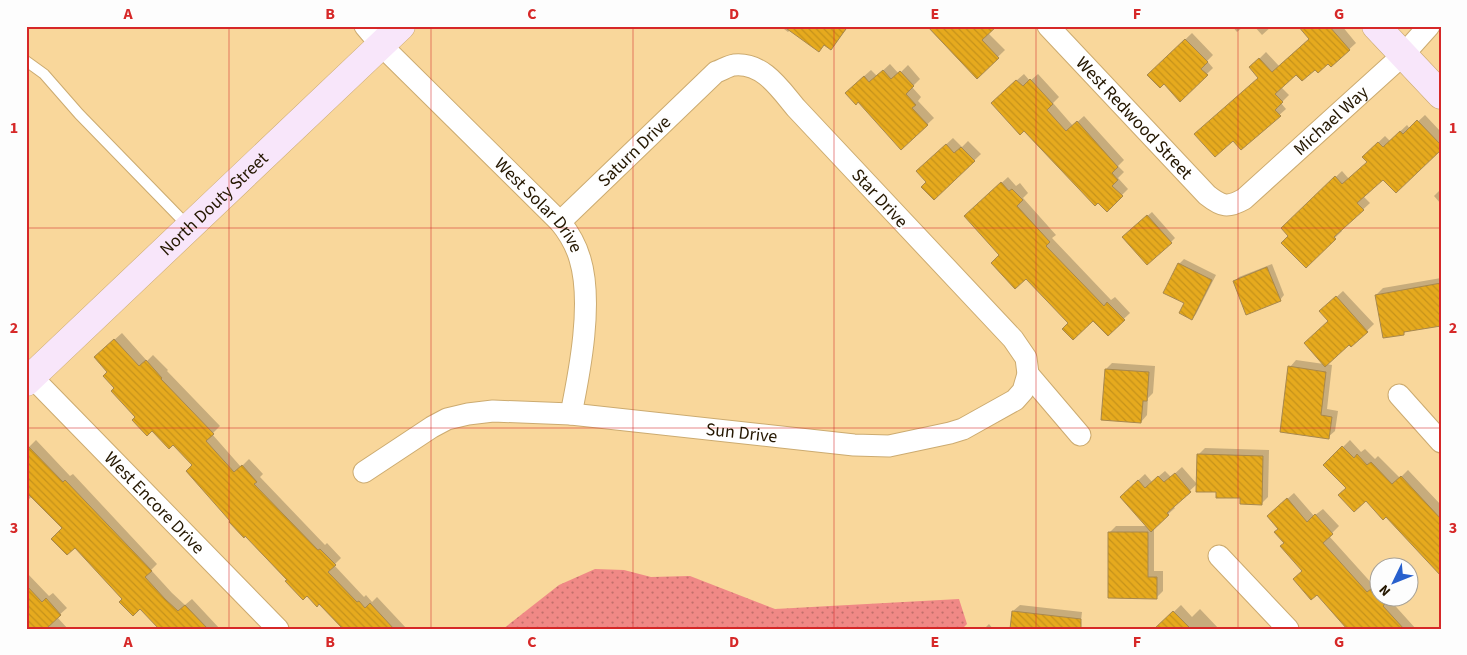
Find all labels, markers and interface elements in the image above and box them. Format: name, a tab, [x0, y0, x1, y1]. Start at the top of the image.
text: A	[122, 3, 133, 25]
text: B	[325, 3, 335, 25]
text: C	[527, 3, 537, 25]
text: D	[729, 3, 739, 25]
text: E	[931, 3, 939, 25]
text: F	[1133, 3, 1141, 25]
text: G	[1334, 3, 1344, 25]
street label: West Redwood Street	[1070, 51, 1198, 185]
street label: Michael Way	[1288, 80, 1374, 161]
street label: Saturn Drive	[592, 110, 677, 193]
text: 1	[10, 117, 18, 139]
text: 1	[1449, 117, 1457, 139]
street label: North Douty Street	[154, 146, 274, 262]
street label: West Solar Drive	[489, 152, 589, 257]
street label: Star Drive	[846, 163, 914, 234]
text: 2	[10, 317, 18, 339]
text: 2	[1449, 317, 1457, 339]
street label: Sun Drive	[704, 417, 779, 450]
street label: West Encore Drive	[98, 446, 210, 560]
text: 3	[10, 517, 18, 539]
text: 3	[1449, 517, 1457, 539]
north arrow	[1370, 558, 1420, 608]
text: N	[1375, 580, 1396, 600]
text: A	[122, 631, 133, 653]
text: B	[325, 631, 335, 653]
text: C	[527, 631, 537, 653]
text: D	[729, 631, 739, 653]
text: E	[931, 631, 939, 653]
text: F	[1133, 631, 1141, 653]
text: G	[1334, 631, 1344, 653]

